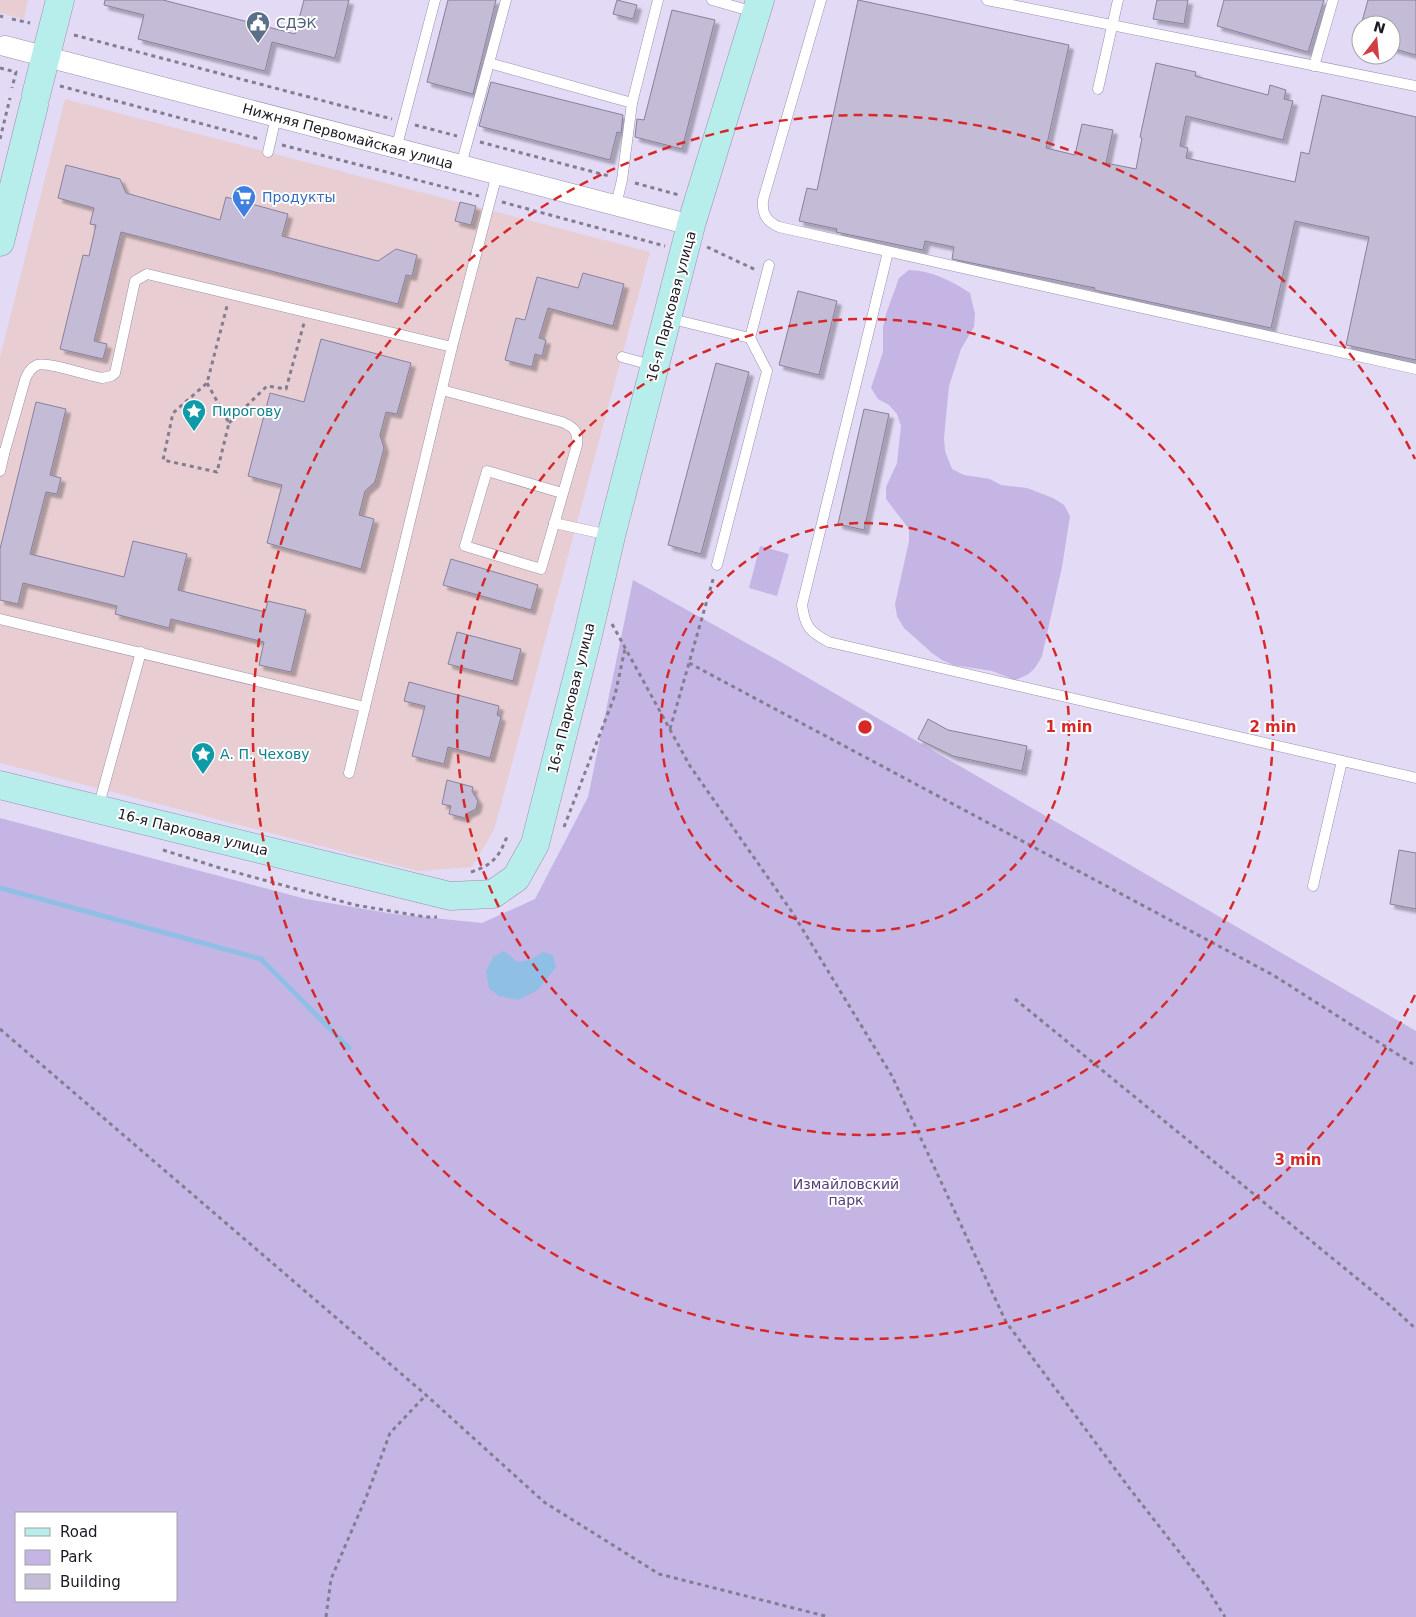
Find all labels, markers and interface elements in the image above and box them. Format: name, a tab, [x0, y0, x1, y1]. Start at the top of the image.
public building icon: СДЭК	[245, 10, 271, 44]
place label: СДЭК	[276, 15, 316, 31]
north arrow	[1351, 15, 1401, 65]
text: N	[1372, 18, 1387, 37]
street label: Нижняя Первомайская улица	[241, 100, 455, 172]
supermarket icon: Продукты	[231, 184, 257, 218]
place label: Продукты	[262, 189, 336, 205]
street label: 16-я Парковая улица	[643, 229, 699, 383]
place icon: Пирогову	[181, 398, 207, 432]
place label: Пирогову	[212, 403, 282, 419]
street label: 16-я Парковая улица	[545, 621, 597, 775]
centre of rings	[856, 718, 874, 736]
text: 1 min	[1045, 718, 1093, 736]
text: 2 min	[1249, 718, 1297, 736]
place icon: А. П. Чехову	[190, 741, 216, 775]
place label: А. П. Чехову	[220, 746, 310, 762]
street label: 16-я Парковая улица	[116, 806, 270, 858]
text: 3 min	[1274, 1151, 1322, 1169]
park label: Измайловский парк	[793, 1176, 899, 1208]
legend	[15, 1512, 178, 1602]
text: Road	[60, 1523, 98, 1541]
text: Park	[60, 1548, 93, 1566]
text: Building	[60, 1573, 121, 1591]

